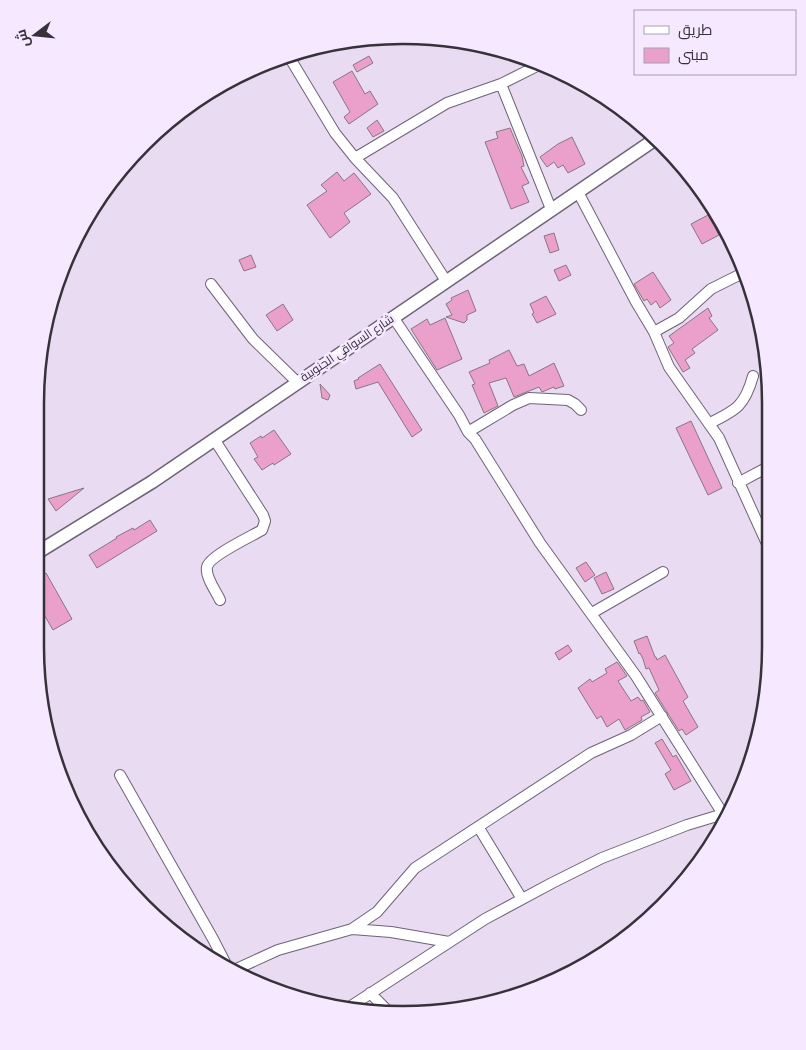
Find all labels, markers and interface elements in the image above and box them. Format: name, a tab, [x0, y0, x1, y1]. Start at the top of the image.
north arrow	[10, 10, 60, 60]
legend	[634, 10, 796, 75]
text: طريق	[678, 22, 712, 40]
text: ش	[12, 27, 34, 49]
text: مبنى	[678, 47, 709, 65]
street label: شارع السواقي الجنوبية	[298, 311, 398, 387]

